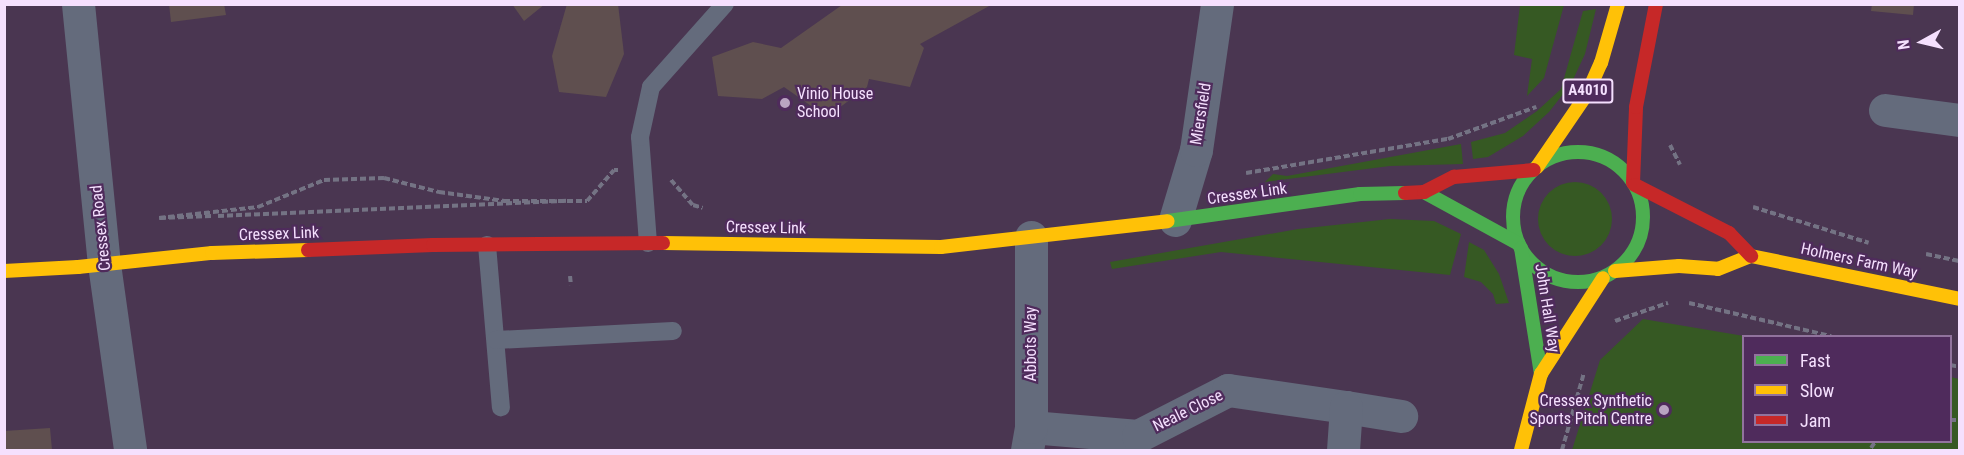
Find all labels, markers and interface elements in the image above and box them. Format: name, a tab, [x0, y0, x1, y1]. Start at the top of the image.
north arrow	[1892, 12, 1952, 72]
text: N	[1894, 38, 1914, 51]
road number: A4010	[1561, 79, 1615, 103]
street label: Miersfield	[1187, 82, 1215, 146]
place label: Vinio House School	[797, 84, 873, 122]
marker: Vinio House School	[778, 96, 792, 110]
street label: Cressex Link	[1206, 179, 1288, 209]
street label: Cressex Road	[87, 184, 115, 272]
street label: Cressex Link	[726, 218, 806, 238]
street label: Cressex Link	[239, 223, 319, 245]
street label: Holmers Farm Way	[1799, 239, 1919, 283]
street label: John Hall Way	[1531, 262, 1563, 354]
street label: Abbots Way	[1021, 307, 1041, 381]
legend	[1742, 335, 1952, 443]
text: Fast	[1800, 350, 1831, 371]
text: Slow	[1800, 380, 1834, 401]
street label: Neale Close	[1150, 386, 1226, 436]
place label: Cressex Synthetic Sports Pitch Centre	[1529, 391, 1652, 429]
marker: Cressex Synthetic Sports Pitch Centre	[1657, 403, 1671, 417]
text: Jam	[1800, 410, 1831, 431]

